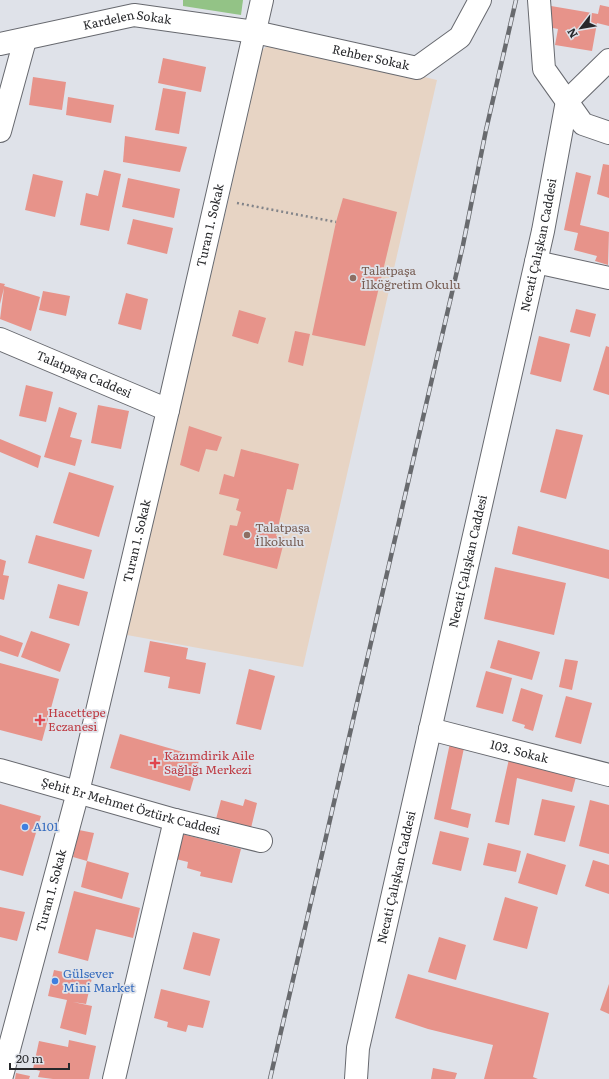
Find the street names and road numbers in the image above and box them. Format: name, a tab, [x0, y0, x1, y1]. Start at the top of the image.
street label: Kardelen Sokak	[81, 5, 173, 34]
street label: Rehber Sokak	[331, 39, 412, 74]
street label: Necati Çalışkan Caddesi	[515, 177, 561, 313]
street label: Turan 1. Sokak	[191, 181, 228, 269]
street label: Talatpaşa Caddesi	[34, 345, 135, 402]
street label: Necati Çalışkan Caddesi	[443, 493, 491, 629]
street label: Turan 1. Sokak	[118, 497, 155, 584]
street label: 103. Sokak	[488, 735, 551, 767]
street label: Şehit Er Mehmet Öztürk Caddesi	[39, 772, 223, 839]
street label: Necati Çalışkan Caddesi	[372, 809, 419, 945]
street label: Turan 1. Sokak	[31, 846, 70, 934]

